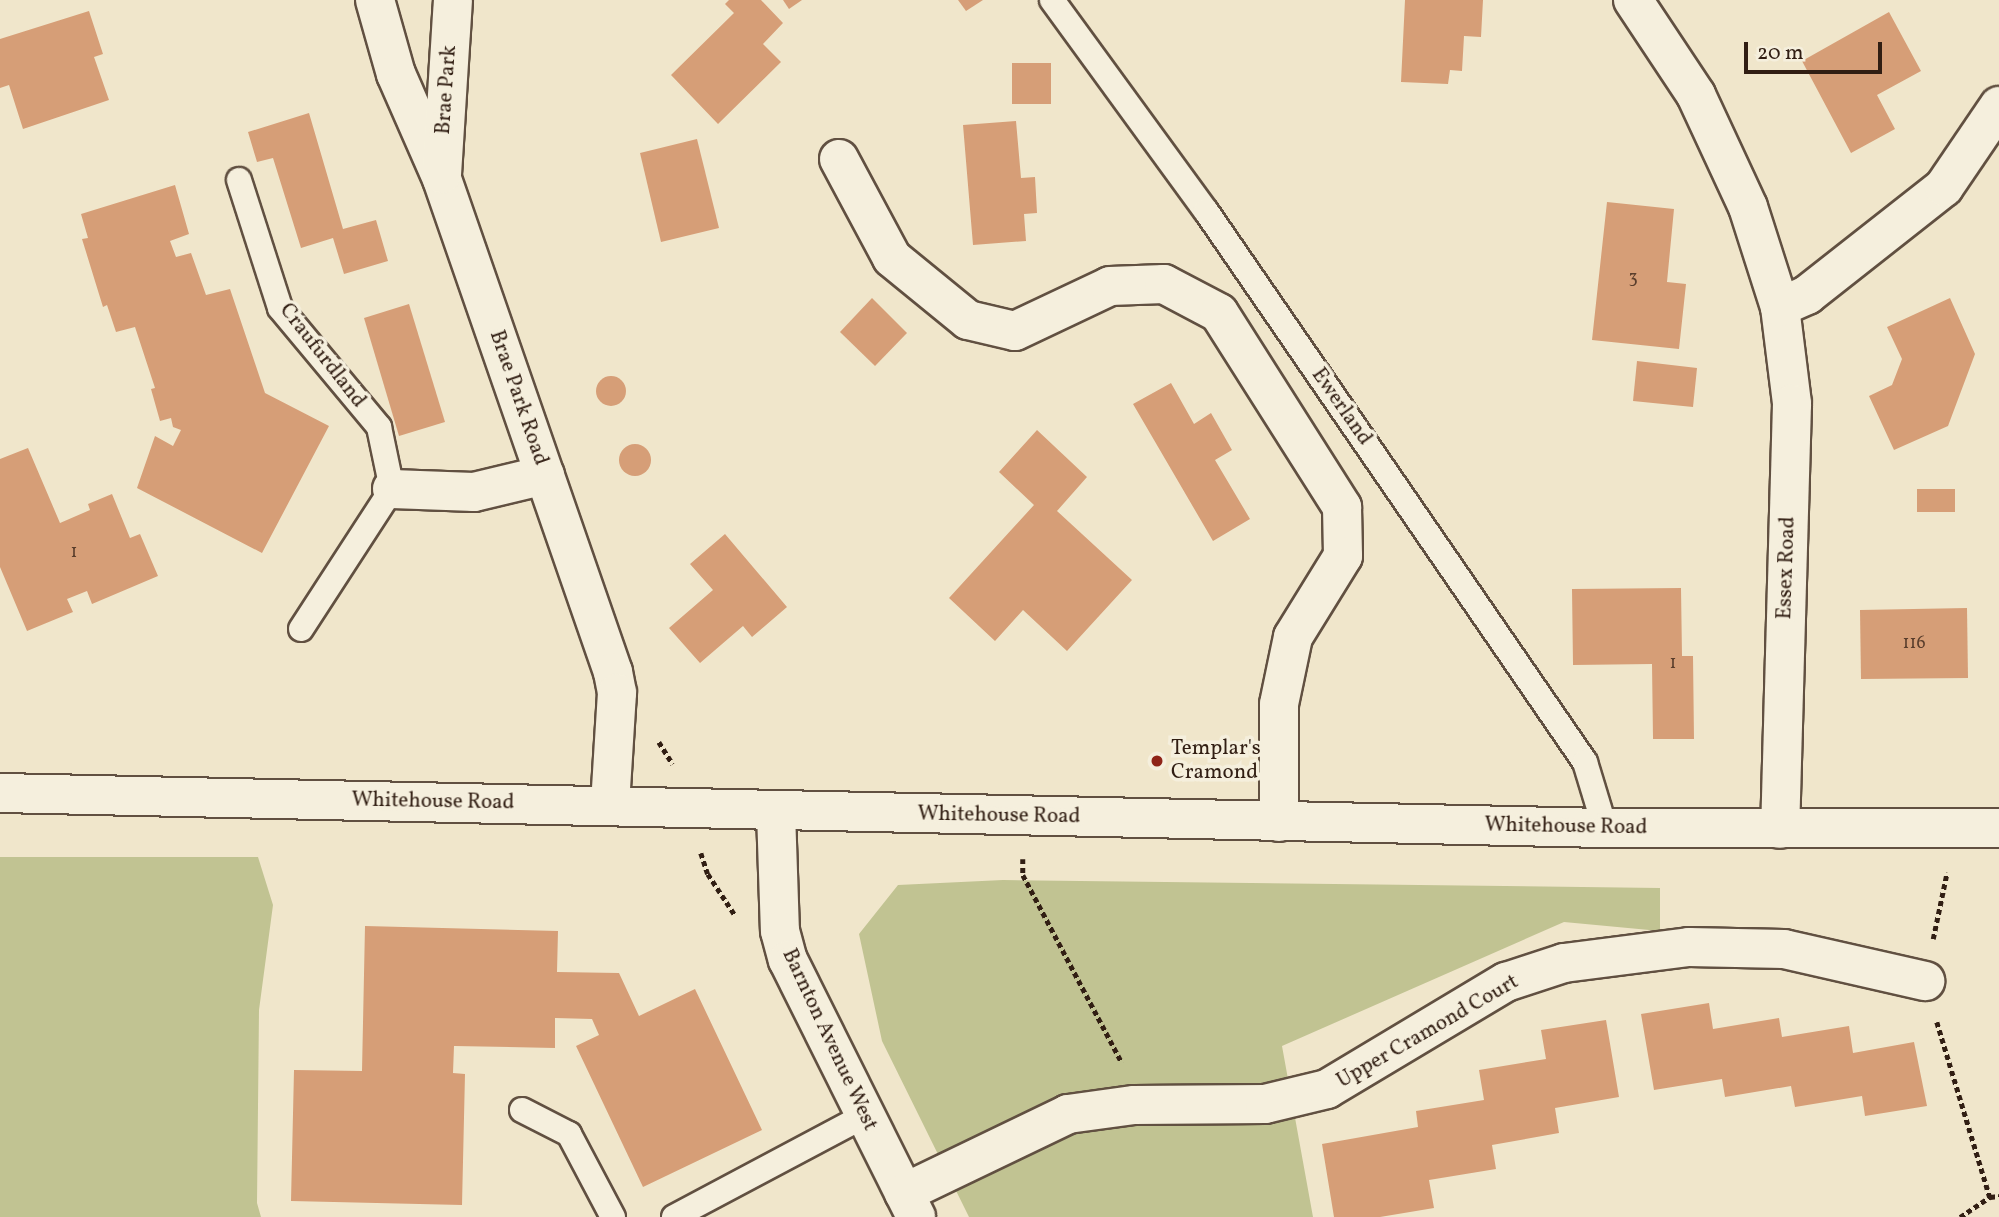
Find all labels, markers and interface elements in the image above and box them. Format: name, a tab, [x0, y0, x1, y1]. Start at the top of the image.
scale bar	[1747, 28, 1885, 72]
text: 20 m	[1757, 39, 1803, 68]
street label: Brae Park	[431, 45, 463, 135]
house number: 3	[1628, 268, 1638, 290]
street label: Craufurdland	[273, 299, 371, 413]
street label: Brae Park Road	[483, 327, 553, 469]
street label: Ewerland	[1305, 364, 1377, 450]
street label: Essex Road	[1773, 516, 1801, 620]
house number: 1	[71, 542, 77, 564]
house number: 116	[1902, 633, 1926, 655]
house number: 1	[1670, 653, 1676, 675]
place label: Templar's Cramond	[1171, 736, 1261, 786]
marker: Templar's Cramond	[1149, 753, 1165, 769]
street label: Whitehouse Road	[351, 788, 515, 816]
street label: Whitehouse Road	[917, 802, 1081, 830]
street label: Whitehouse Road	[1484, 813, 1648, 841]
street label: Barnton Avenue West	[776, 945, 882, 1135]
street label: Upper Cramond Court	[1333, 970, 1523, 1094]

